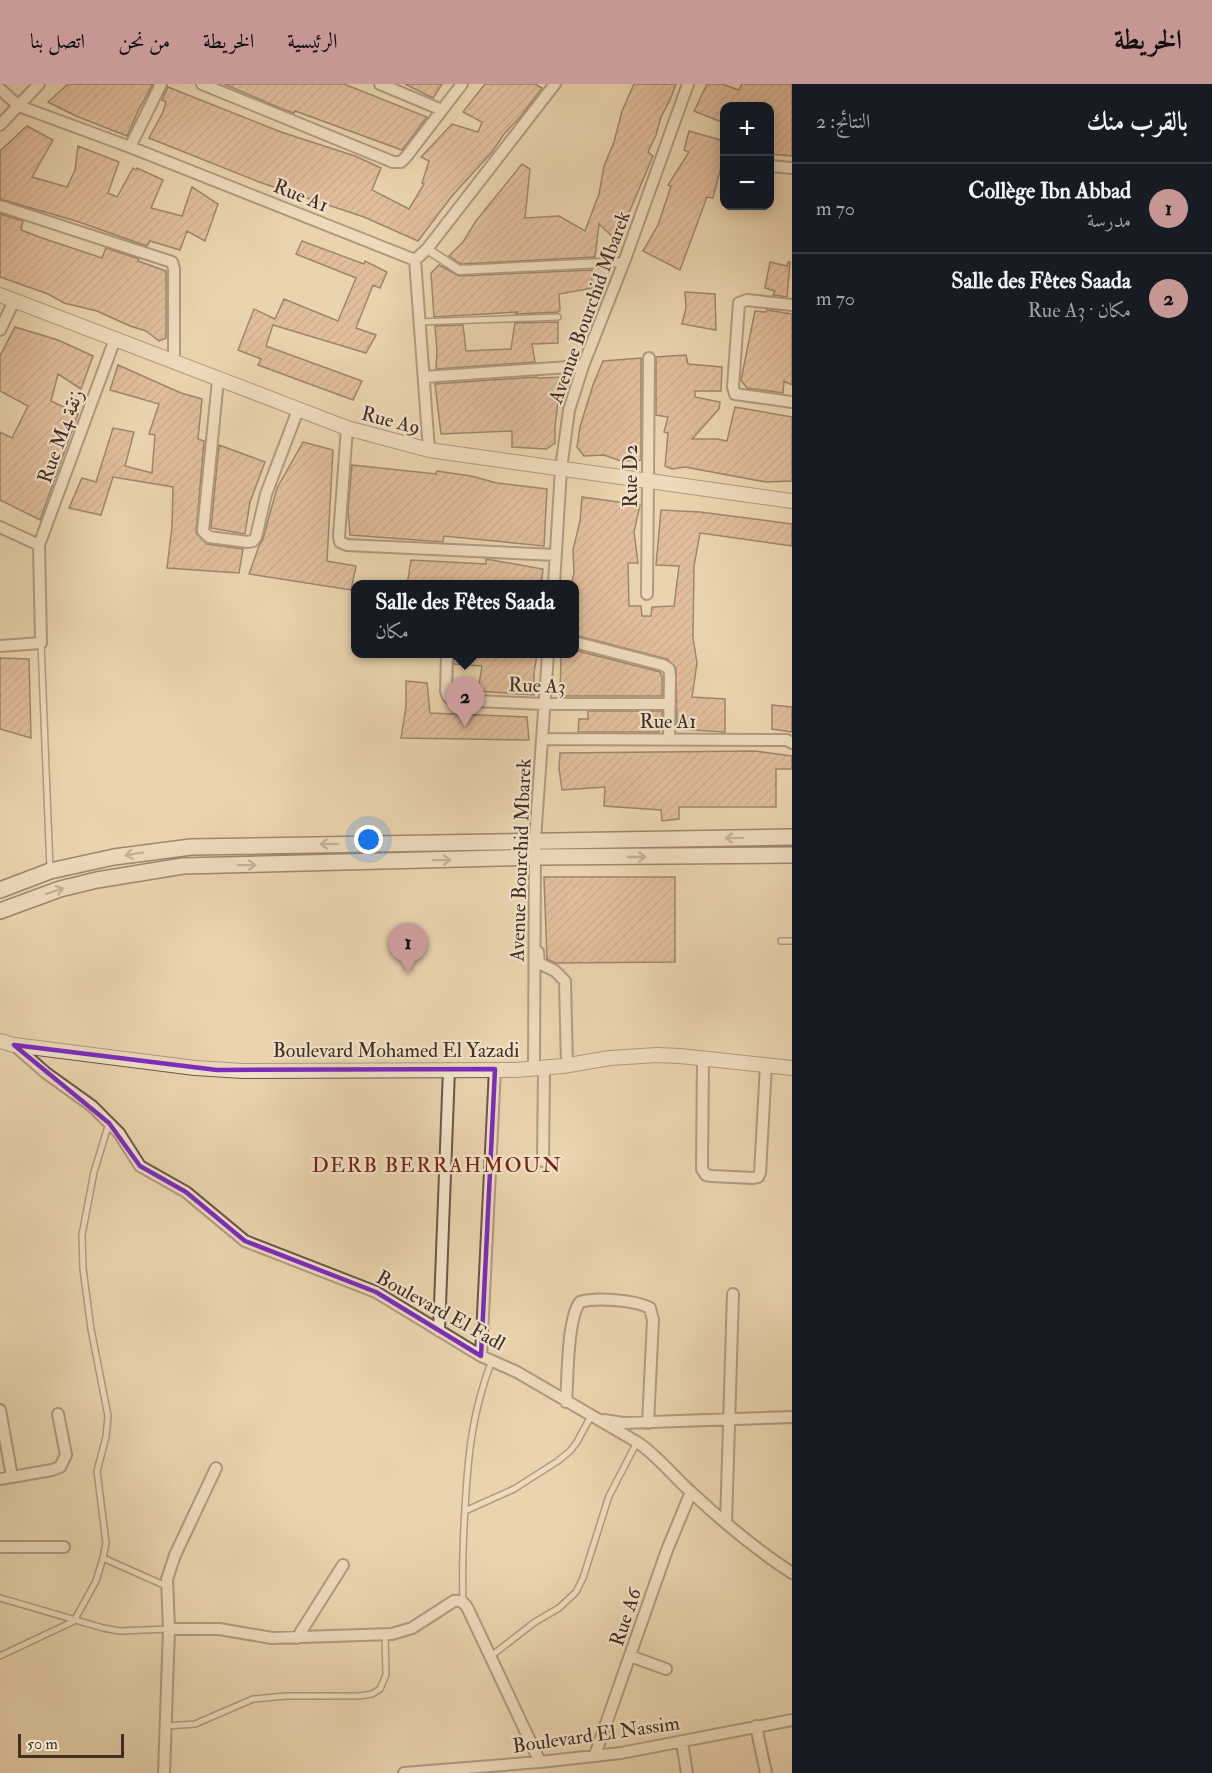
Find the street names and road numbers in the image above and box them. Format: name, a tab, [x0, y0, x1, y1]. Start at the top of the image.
street label: Rue A1	[270, 173, 332, 218]
street label: Avenue Bourchid Mbarek	[543, 207, 636, 408]
street label: Rue M4 زنقة	[32, 386, 89, 487]
street label: Rue A9	[359, 401, 423, 440]
street label: Rue D2	[618, 444, 643, 508]
street label: Rue A3	[508, 672, 566, 699]
street label: Rue A1	[640, 709, 696, 734]
street label: Avenue Bourchid Mbarek	[504, 758, 537, 963]
street label: Boulevard Mohamed El Yazadi	[273, 1038, 519, 1063]
street label: Boulevard El Fadl	[372, 1265, 510, 1356]
street label: Rue A6	[604, 1584, 647, 1650]
street label: Boulevard El Nassim	[511, 1710, 682, 1759]

